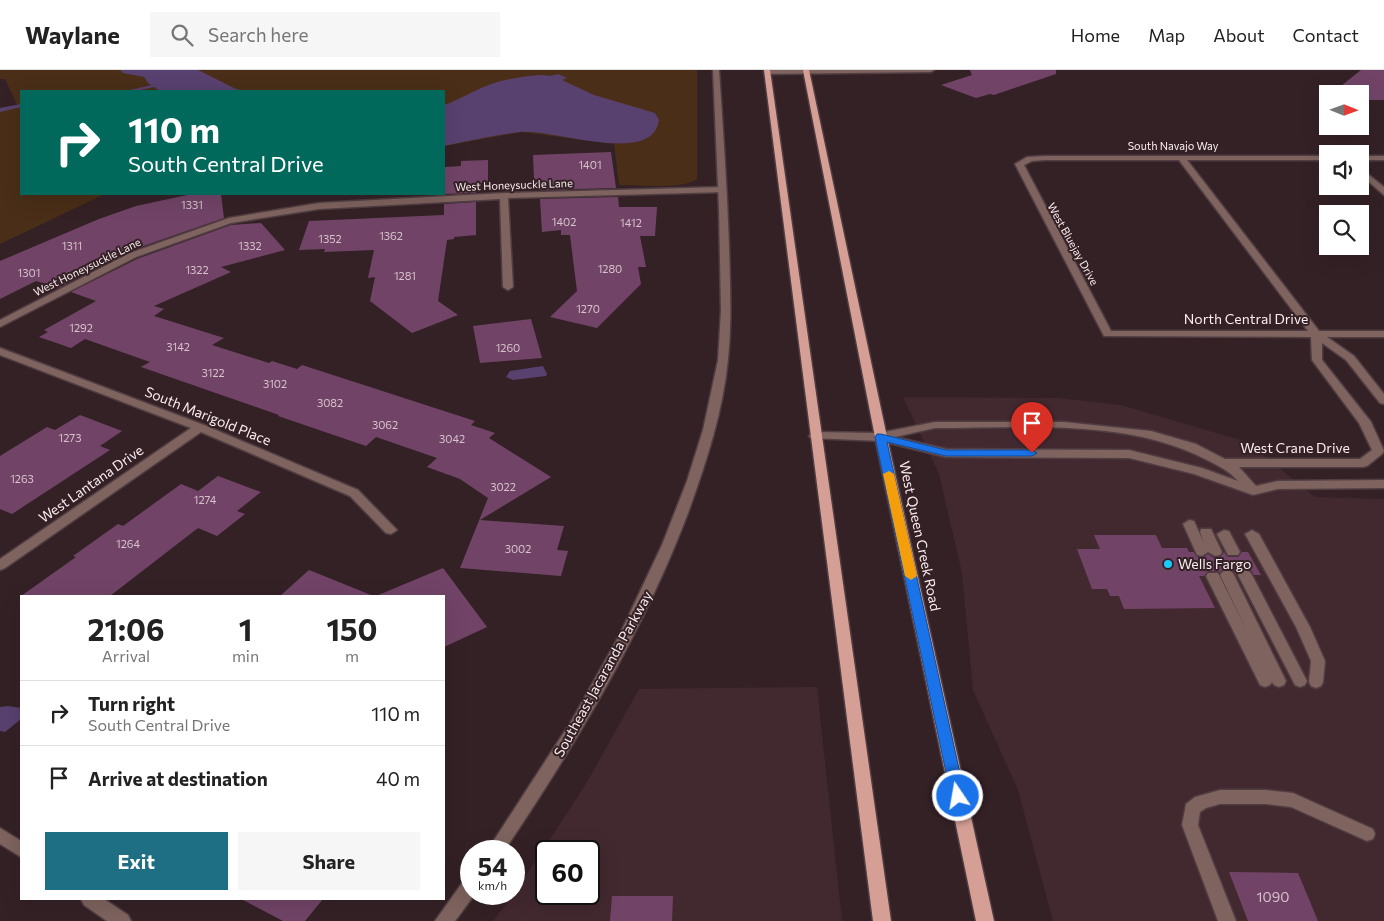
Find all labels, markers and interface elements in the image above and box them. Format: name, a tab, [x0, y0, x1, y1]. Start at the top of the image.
search box	[150, 12, 500, 57]
text: Waylane	[25, 20, 120, 49]
icon: search	[168, 21, 196, 49]
text: Search here	[208, 23, 308, 46]
text: Home	[1071, 24, 1120, 46]
text: Map	[1148, 24, 1185, 46]
text: About	[1213, 24, 1265, 46]
text: Contact	[1293, 24, 1359, 46]
north arrow	[1319, 85, 1369, 135]
map controls	[1319, 85, 1369, 255]
text: 110 m	[128, 107, 220, 150]
icon: right	[45, 110, 110, 175]
street label: South Navajo Way	[1128, 139, 1219, 152]
button: sound	[1319, 145, 1369, 195]
text: South Central Drive	[128, 150, 324, 177]
house number: 1401	[578, 158, 602, 171]
street label: West Honeysuckle Lane	[455, 176, 573, 193]
house number: 1331	[181, 198, 203, 211]
street label: West Bluejay Drive	[1045, 200, 1102, 288]
button: search	[1319, 205, 1369, 255]
house number: 1402	[552, 215, 576, 228]
house number: 1412	[620, 216, 642, 229]
house number: 1362	[379, 229, 403, 242]
house number: 1352	[318, 232, 342, 245]
street label: West Honeysuckle Lane	[31, 235, 143, 298]
house number: 1311	[62, 239, 82, 252]
house number: 1332	[238, 239, 262, 252]
house number: 1280	[598, 262, 622, 275]
house number: 1322	[185, 263, 209, 276]
house number: 1301	[18, 266, 40, 279]
house number: 1281	[394, 269, 416, 282]
house number: 1270	[576, 302, 600, 315]
street label: North Central Drive	[1184, 310, 1308, 327]
house number: 1292	[69, 321, 93, 334]
house number: 3142	[166, 340, 190, 353]
house number: 1260	[496, 341, 520, 354]
house number: 3122	[201, 366, 225, 379]
house number: 3102	[263, 377, 287, 390]
street label: South Marigold Place	[143, 382, 274, 449]
house number: 3082	[317, 396, 343, 409]
pin	[1011, 402, 1053, 453]
icon: arrive	[1018, 409, 1046, 437]
house number: 3062	[372, 418, 398, 431]
house number: 1273	[59, 431, 81, 444]
house number: 3042	[439, 432, 465, 445]
street label: West Crane Drive	[1240, 439, 1350, 456]
street label: West Lantana Drive	[35, 441, 146, 526]
street label: West Queen Creek Road	[896, 459, 945, 612]
house number: 1263	[10, 472, 34, 485]
house number: 3022	[490, 480, 516, 493]
house number: 1274	[194, 493, 217, 506]
house number: 1264	[116, 537, 140, 550]
house number: 3002	[505, 542, 531, 555]
place label: Wells Fargo	[1178, 555, 1251, 572]
marker: Wells Fargo	[1162, 558, 1174, 570]
street label: Southeast Jacaranda Parkway	[550, 588, 655, 760]
text: 21:06	[87, 610, 164, 647]
text: 1	[239, 610, 252, 647]
text: 150	[327, 610, 378, 647]
text: Arrival	[102, 646, 150, 665]
text: min	[232, 646, 259, 665]
text: m	[345, 646, 359, 665]
text: Turn right	[88, 692, 175, 715]
icon: right	[45, 699, 73, 727]
text: 110 m	[371, 702, 420, 725]
text: South Central Drive	[88, 715, 230, 734]
icon: arrive	[45, 764, 73, 792]
text: Arrive at destination	[88, 767, 268, 790]
text: 40 m	[376, 767, 420, 790]
position arrow	[931, 769, 983, 821]
button: Exit	[45, 832, 228, 890]
button: Share	[238, 832, 420, 890]
speed limit sign: 60	[535, 840, 600, 905]
text: 54	[478, 851, 507, 881]
text: km/h	[478, 878, 507, 892]
house number: 1090	[1257, 888, 1289, 905]

